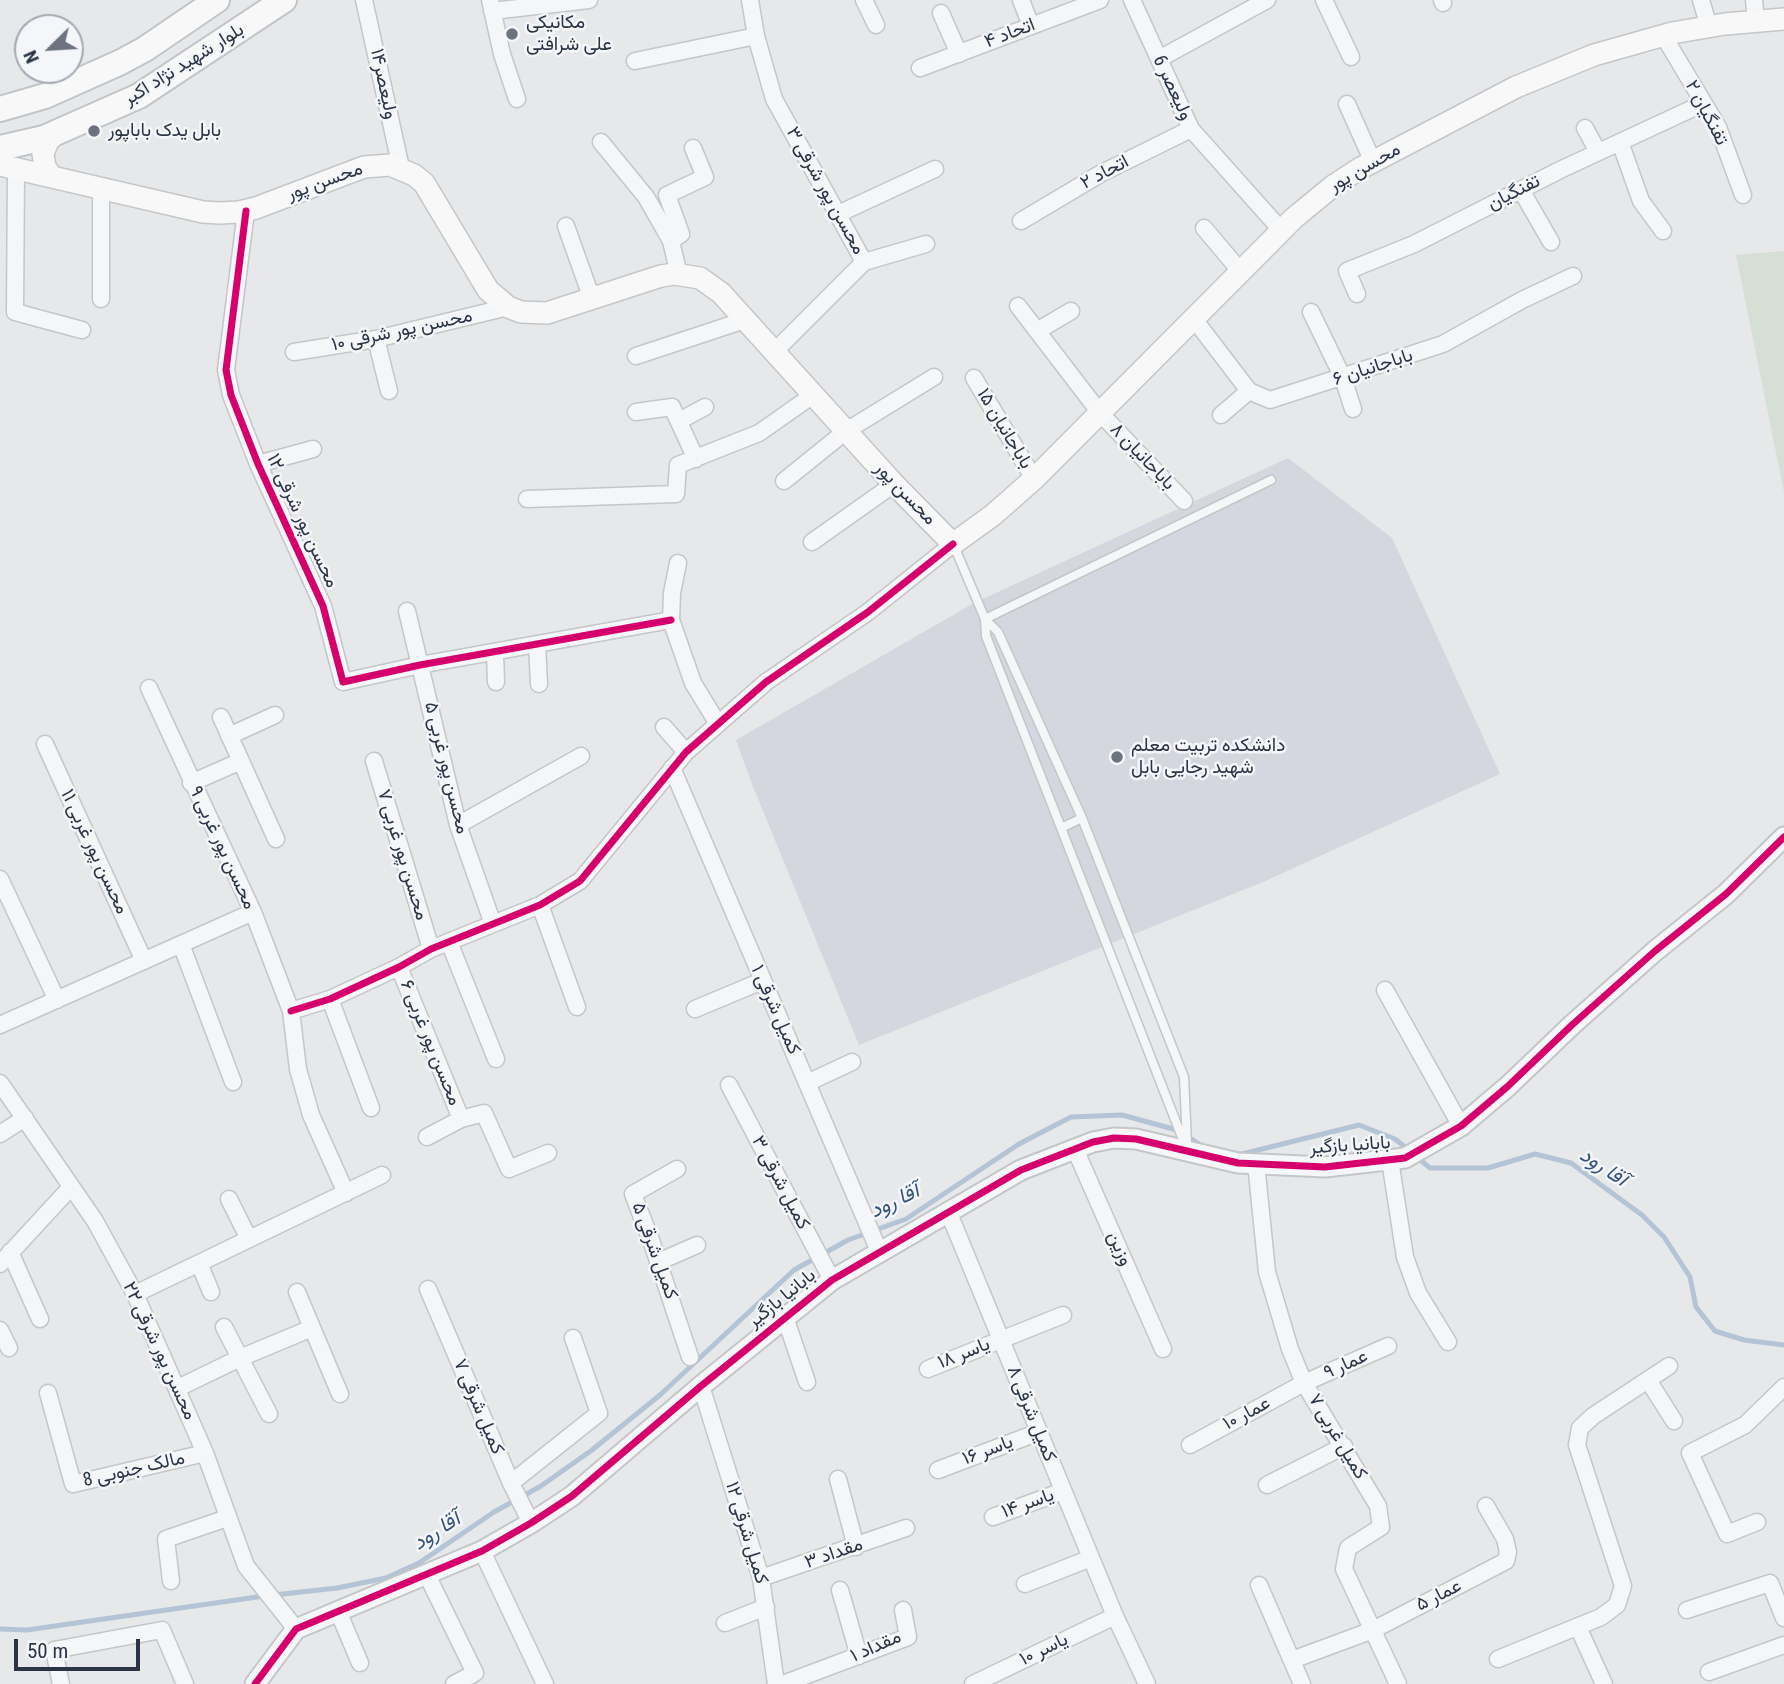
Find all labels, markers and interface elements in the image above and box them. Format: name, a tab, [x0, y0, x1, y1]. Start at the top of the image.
place label: مکانیکی علی شرافتی	[526, 12, 612, 56]
north arrow	[14, 14, 84, 84]
street label: اتحاد ۴	[981, 14, 1039, 54]
street label: بلوار شهید نژاد اکبر	[120, 19, 248, 111]
marker: مکانیکی علی شرافتی	[504, 26, 520, 42]
text: N	[18, 47, 44, 67]
street label: ولیعصر۱۴	[364, 47, 402, 121]
street label: ولیعصر 6	[1147, 52, 1197, 124]
street label: تفنگیان ۲	[1679, 77, 1733, 149]
place label: بابل یدک باباپور	[108, 120, 221, 142]
marker: بابل یدک باباپور	[86, 123, 102, 139]
street label: محسن پور شرقی ۳	[781, 123, 869, 259]
street label: محسن پور	[1325, 138, 1405, 198]
street label: اتحاد ۲	[1077, 151, 1133, 195]
street label: محسن پور	[284, 158, 366, 206]
street label: تفنگیان	[1484, 170, 1544, 216]
street label: محسن پور شرقی ۱۰	[330, 305, 474, 357]
street label: باباجانیان ۶	[1330, 344, 1416, 392]
street label: باباجانیان ۱۵	[971, 385, 1037, 473]
street label: باباجانیان ۸	[1104, 419, 1180, 495]
street label: محسن پور شرقی ۱۲	[261, 450, 343, 592]
street label: محسن پور	[869, 458, 941, 530]
street label: محسن پور غربی ۵	[419, 700, 473, 836]
place label: دانشکده تربیت معلم شهید رجایی بابل	[1131, 735, 1285, 779]
marker: دانشکده تربیت معلم شهید رجایی بابل	[1109, 749, 1125, 765]
street label: محسن پور غربی ۹	[183, 783, 261, 913]
street label: محسن پور غربی ۱۱	[55, 786, 133, 918]
street label: محسن پور غربی ۷	[371, 787, 433, 923]
street label: کمیل شرقی ۱	[745, 962, 805, 1058]
street label: محسن پور غربی ۶	[394, 977, 466, 1109]
street label: کمیل شرقی ۳	[746, 1132, 814, 1234]
street label: بابانیا بازگیر	[1309, 1132, 1391, 1160]
water label: آقا رود	[1575, 1143, 1631, 1193]
water label: آقا رود	[866, 1179, 924, 1225]
street label: کمیل شرقی ۵	[626, 1199, 682, 1303]
street label: وزین	[1101, 1228, 1137, 1270]
street label: بابانیا بازگیر	[743, 1265, 821, 1333]
street label: محسن پور شرقی ۲۲	[117, 1278, 201, 1424]
street label: یاسر ۱۸	[935, 1333, 993, 1375]
street label: عمار ۹	[1320, 1345, 1372, 1385]
street label: کمیل شرقی ۷	[448, 1356, 508, 1458]
street label: کمیل شرقی ۸	[1001, 1363, 1061, 1465]
street label: کمیل غربی ۷	[1303, 1390, 1371, 1484]
street label: عمار ۱۰	[1220, 1392, 1274, 1436]
street label: یاسر ۱۶	[959, 1431, 1017, 1471]
street label: مالک جنوبی 8	[81, 1447, 187, 1493]
street label: کمیل شرقی ۱۲	[720, 1479, 772, 1587]
street label: یاسر ۱۴	[999, 1484, 1057, 1524]
water label: آقا رود	[408, 1507, 466, 1557]
street label: مقداد ۳	[802, 1533, 866, 1575]
street label: عمار ۵	[1413, 1575, 1465, 1617]
scale bar	[18, 1624, 144, 1668]
street label: مقداد ۱	[847, 1626, 905, 1668]
street label: یاسر ۱۰	[1016, 1629, 1072, 1671]
text: 50 m	[27, 1639, 68, 1663]

